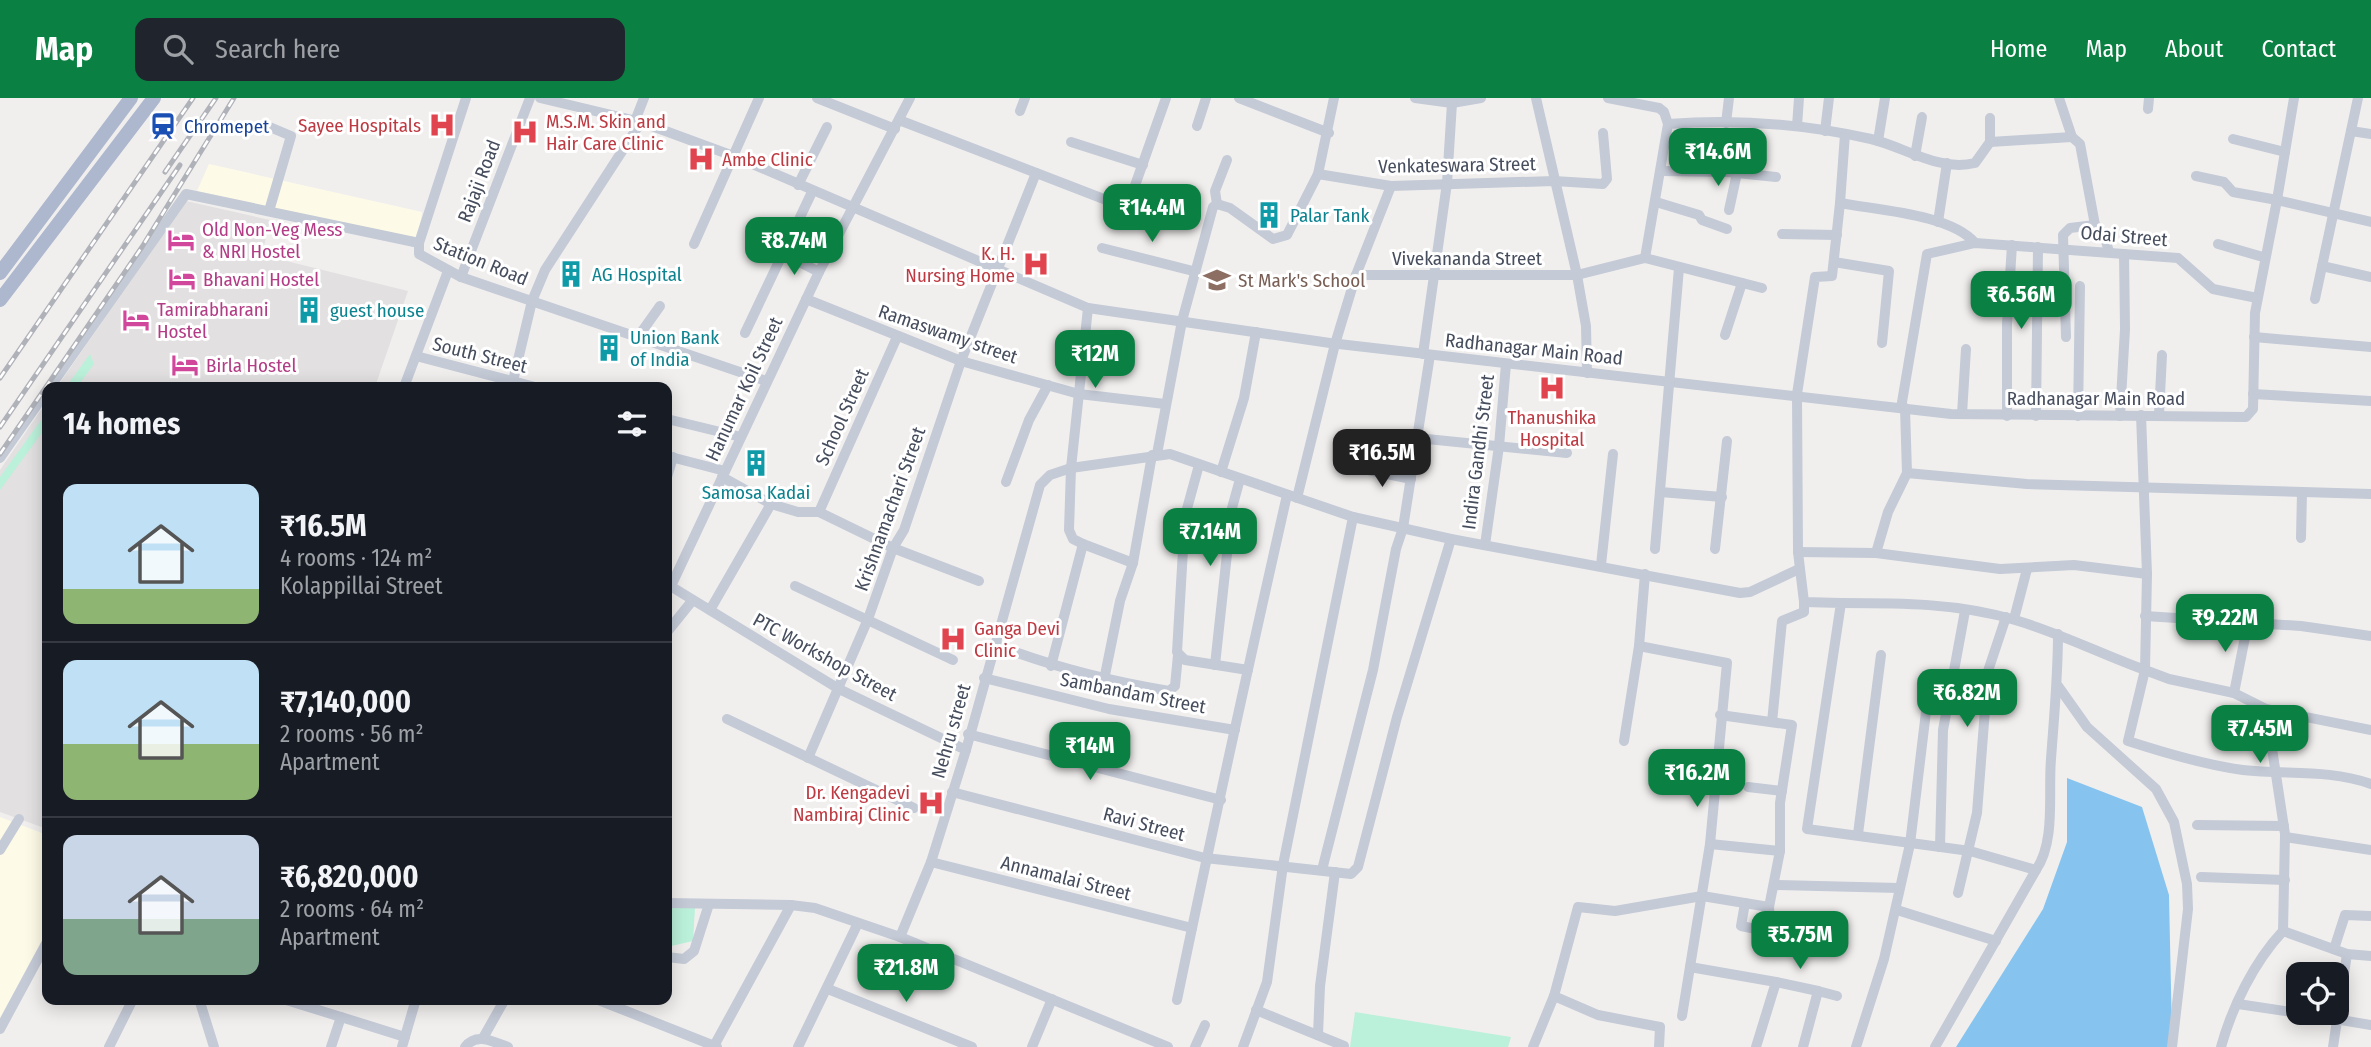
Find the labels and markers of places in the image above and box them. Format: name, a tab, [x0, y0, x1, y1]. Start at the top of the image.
hospital icon: Sayee Hospitals	[427, 110, 457, 140]
place label: M.S.M. Skin and Hair Care Clinic	[546, 110, 666, 155]
station icon: Chromepet	[148, 111, 178, 141]
place label: Sayee Hospitals	[298, 114, 421, 137]
place label: Chromepet	[184, 115, 270, 138]
hospital icon: M.S.M. Skin and Hair Care Clinic	[510, 117, 540, 147]
pin: ₹14.6M	[1661, 129, 1775, 188]
hospital icon: Ambe Clinic	[686, 144, 716, 174]
place label: Ambe Clinic	[722, 148, 813, 171]
pin: ₹14.4M	[1095, 184, 1209, 244]
building icon: Palar Tank	[1254, 200, 1284, 230]
place label: Palar Tank	[1290, 204, 1370, 227]
place label: Old Non-Veg Mess & NRI Hostel	[202, 218, 343, 263]
pin: ₹8.74M	[737, 218, 851, 277]
hotel icon: Old Non-Veg Mess & NRI Hostel	[166, 225, 196, 255]
place label: K. H. Nursing Home	[905, 242, 1015, 287]
hospital icon: K. H. Nursing Home	[1021, 249, 1051, 279]
building icon: AG Hospital	[556, 259, 586, 289]
place label: AG Hospital	[592, 263, 682, 286]
hotel icon: Bhavani Hostel	[167, 264, 197, 294]
school or university icon: St Mark's School	[1202, 265, 1232, 295]
place label: Bhavani Hostel	[203, 268, 319, 291]
place label: St Mark's School	[1238, 269, 1365, 292]
pin: ₹6.56M	[1964, 272, 2078, 331]
building icon: guest house	[294, 295, 324, 325]
place label: Tamirabharani Hostel	[157, 298, 269, 343]
place label: guest house	[330, 299, 424, 322]
hotel icon: Tamirabharani Hostel	[121, 305, 151, 335]
place label: Union Bank of India	[630, 326, 719, 371]
pin: ₹12M	[1054, 330, 1136, 390]
building icon: Union Bank of India	[594, 333, 624, 363]
hotel icon: Birla Hostel	[170, 350, 200, 380]
place label: Birla Hostel	[206, 354, 296, 377]
hospital icon: Thanushika Hospital	[1537, 373, 1567, 403]
place label: Thanushika Hospital	[1508, 406, 1596, 451]
pin: ₹16.5M	[1325, 430, 1439, 489]
building icon: Samosa Kadai	[741, 448, 771, 478]
place label: Samosa Kadai	[702, 481, 810, 504]
pin: ₹7.14M	[1153, 508, 1267, 568]
pin: ₹9.22M	[2168, 594, 2282, 654]
place label: Ganga Devi Clinic	[974, 617, 1060, 662]
hospital icon: Ganga Devi Clinic	[938, 624, 968, 654]
pin: ₹6.82M	[1910, 670, 2024, 729]
pin: ₹7.45M	[2203, 706, 2317, 765]
pin: ₹14M	[1049, 722, 1131, 782]
pin: ₹16.2M	[1640, 750, 1754, 809]
place label: Dr. Kengadevi Nambiraj Clinic	[793, 781, 910, 826]
hospital icon: Dr. Kengadevi Nambiraj Clinic	[916, 788, 946, 818]
pin: ₹5.75M	[1743, 912, 1857, 971]
pin: ₹21.8M	[849, 944, 963, 1004]

